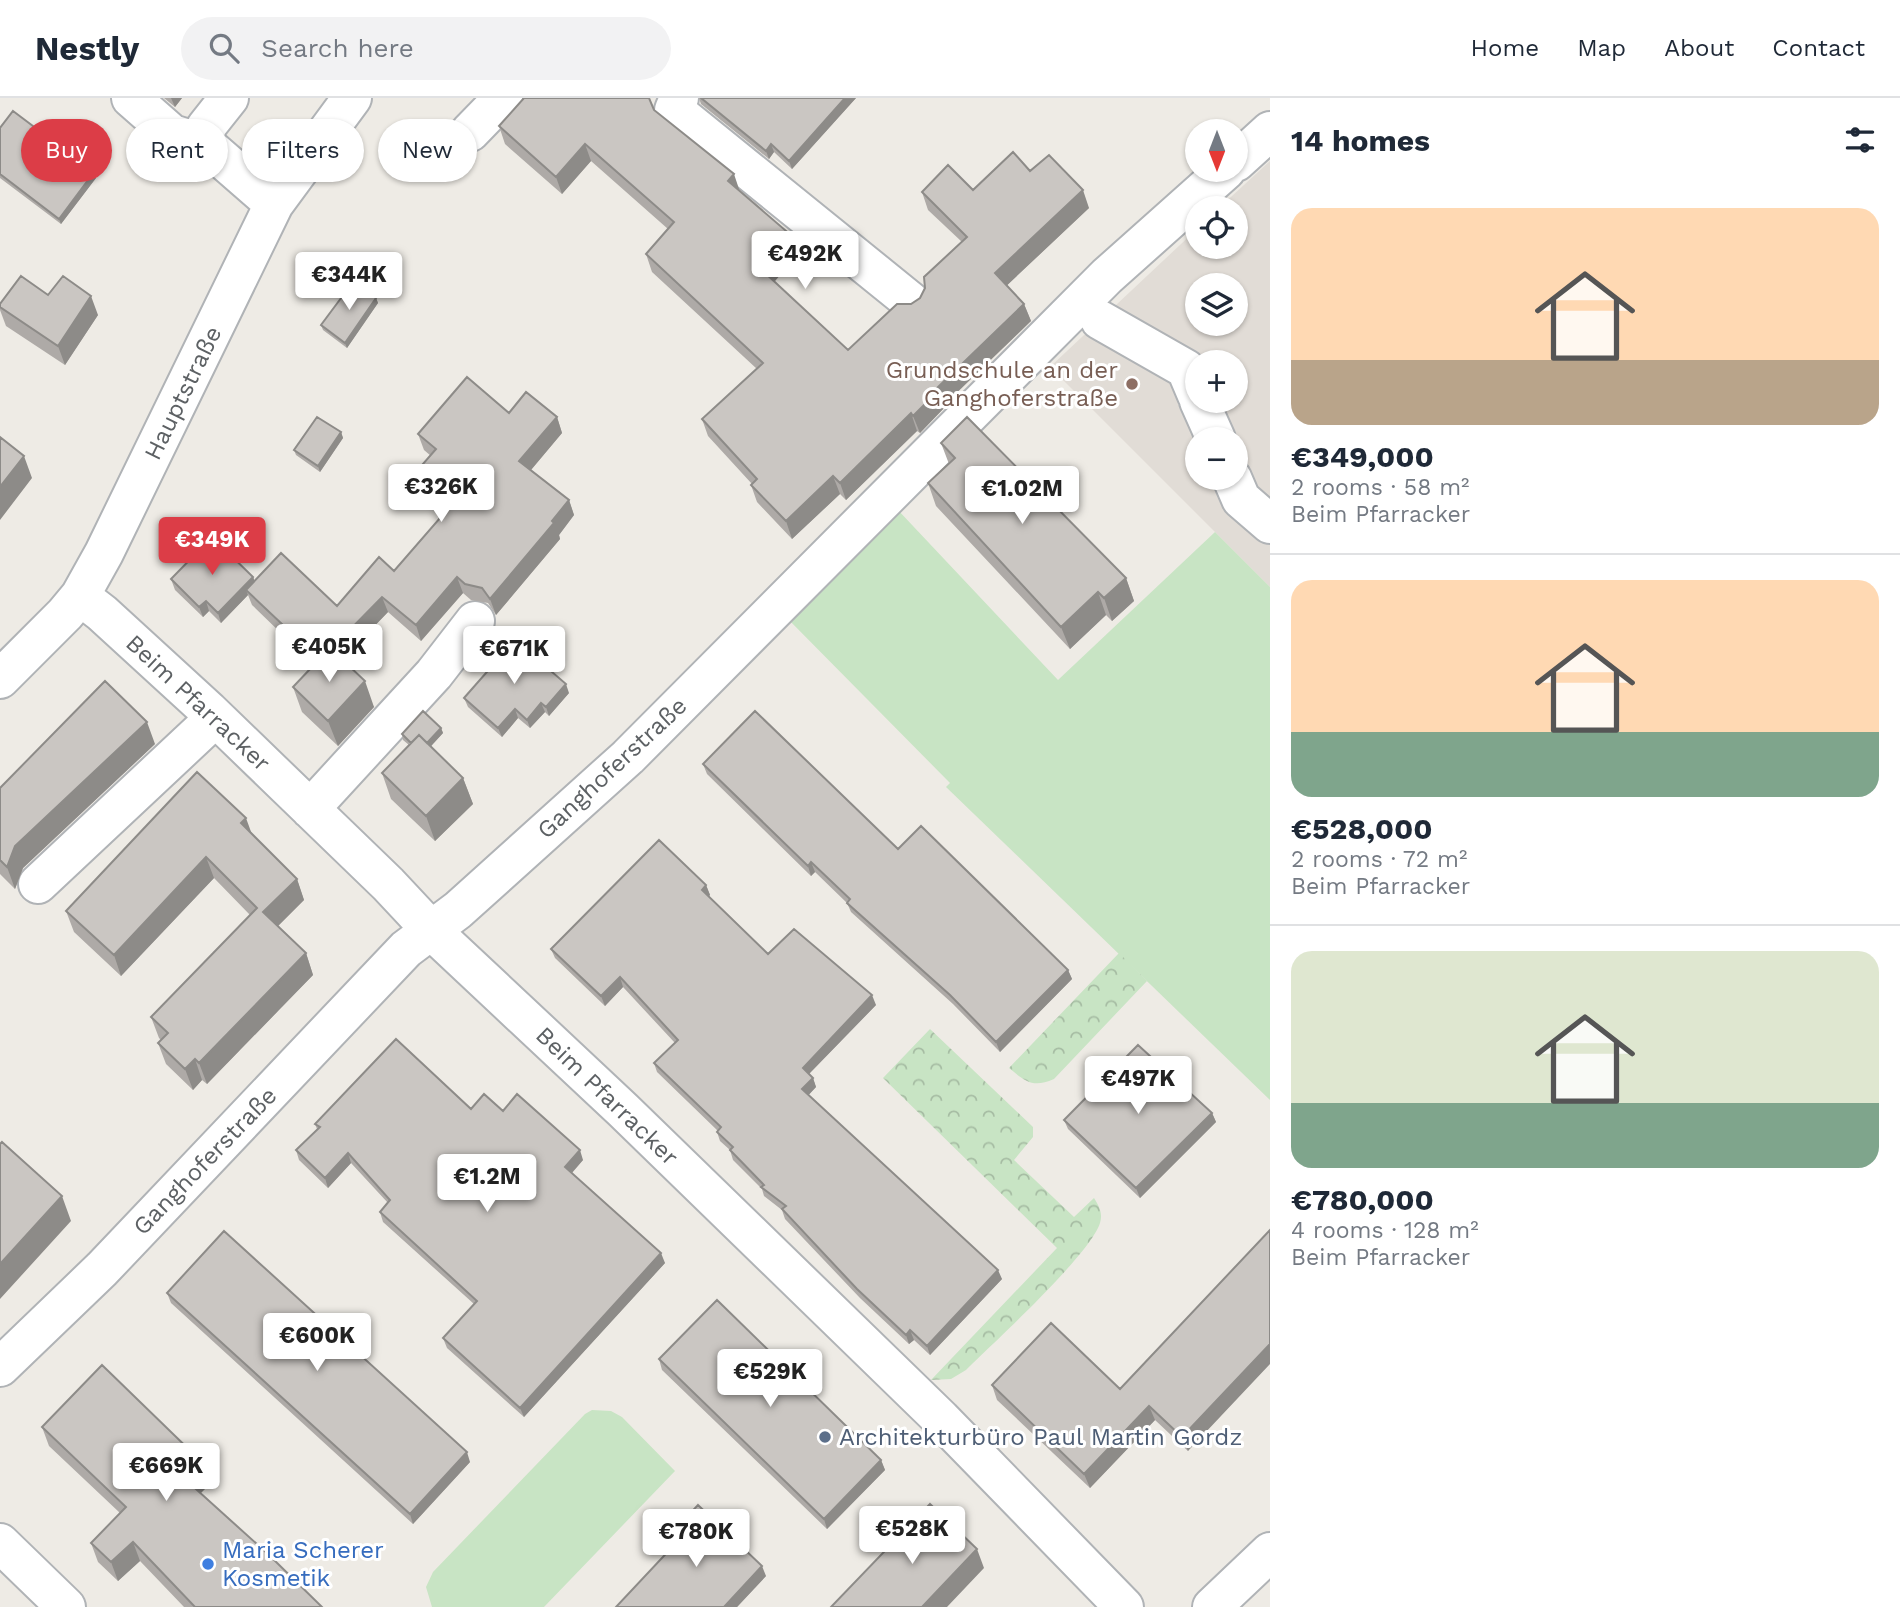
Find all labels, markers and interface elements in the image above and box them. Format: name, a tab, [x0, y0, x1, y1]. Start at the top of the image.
search box	[181, 17, 671, 80]
text: Nestly	[35, 29, 139, 68]
icon: search	[205, 29, 243, 67]
text: Search here	[261, 33, 414, 63]
text: Home	[1471, 34, 1539, 62]
text: Map	[1577, 34, 1626, 62]
text: About	[1664, 34, 1734, 62]
text: Contact	[1772, 34, 1865, 62]
chip: Buy	[21, 119, 112, 182]
chip: Rent	[126, 119, 228, 182]
chip: Filters	[242, 119, 364, 182]
chip: New	[378, 119, 477, 182]
north arrow	[1185, 119, 1248, 182]
map controls	[1185, 119, 1248, 490]
icon: filters	[1841, 121, 1879, 159]
text: 14 homes	[1291, 123, 1430, 158]
button: locate	[1185, 196, 1248, 259]
pin: €492K	[756, 232, 854, 291]
text: €492K	[768, 240, 842, 267]
pin: €344K	[300, 252, 398, 312]
icon: home	[1522, 253, 1648, 379]
text: €344K	[311, 261, 387, 288]
button: layers	[1185, 273, 1248, 336]
street label: Hauptstraße	[139, 322, 227, 464]
button: +	[1185, 350, 1248, 413]
place label: Grundschule an der Ganghoferstraße	[886, 356, 1118, 412]
marker: Grundschule an der Ganghoferstraße	[1124, 376, 1140, 392]
button: −	[1185, 427, 1248, 490]
text: €349,000	[1291, 439, 1434, 474]
pin: €326K	[392, 464, 490, 524]
pin: €1.02M	[965, 466, 1079, 526]
text: €326K	[404, 473, 478, 500]
text: 2 rooms · 58 m²	[1291, 474, 1470, 501]
text: €1.02M	[981, 475, 1063, 502]
text: Beim Pfarracker	[1291, 501, 1470, 528]
pin: €349K	[163, 518, 261, 577]
text: €349K	[175, 526, 249, 553]
pin: €405K	[280, 624, 378, 684]
icon: home	[1522, 625, 1648, 751]
pin: €671K	[465, 626, 563, 686]
street label: Beim Pfarracker	[120, 629, 276, 777]
text: €405K	[291, 633, 367, 660]
text: €671K	[479, 635, 549, 662]
street label: Ganghoferstraße	[531, 692, 693, 844]
text: €528,000	[1291, 811, 1433, 846]
text: 2 rooms · 72 m²	[1291, 846, 1467, 873]
text: Beim Pfarracker	[1291, 873, 1470, 900]
icon: home	[1522, 996, 1648, 1122]
street label: Beim Pfarracker	[530, 1021, 684, 1171]
pin: €497K	[1089, 1056, 1187, 1116]
text: €497K	[1101, 1065, 1175, 1092]
street label: Ganghoferstraße	[127, 1081, 283, 1241]
pin: €1.2M	[438, 1154, 536, 1214]
text: €1.2M	[453, 1163, 521, 1190]
text: €780,000	[1291, 1182, 1434, 1217]
text: 4 rooms · 128 m²	[1291, 1217, 1479, 1244]
text: Beim Pfarracker	[1291, 1244, 1470, 1271]
pin: €600K	[268, 1314, 366, 1373]
text: €600K	[279, 1322, 355, 1349]
pin: €529K	[721, 1350, 819, 1409]
text: €529K	[733, 1358, 807, 1385]
place label: Architekturbüro Paul Martin Gordz	[839, 1423, 1242, 1451]
marker: Architekturbüro Paul Martin Gordz	[817, 1429, 833, 1445]
pin: €669K	[117, 1444, 215, 1503]
text: €669K	[129, 1452, 203, 1479]
pin: €528K	[863, 1506, 961, 1566]
pin: €780K	[647, 1510, 745, 1569]
text: €528K	[875, 1515, 949, 1542]
text: €780K	[659, 1518, 733, 1545]
place label: Maria Scherer Kosmetik	[222, 1536, 384, 1592]
marker: Maria Scherer Kosmetik	[200, 1556, 216, 1572]

